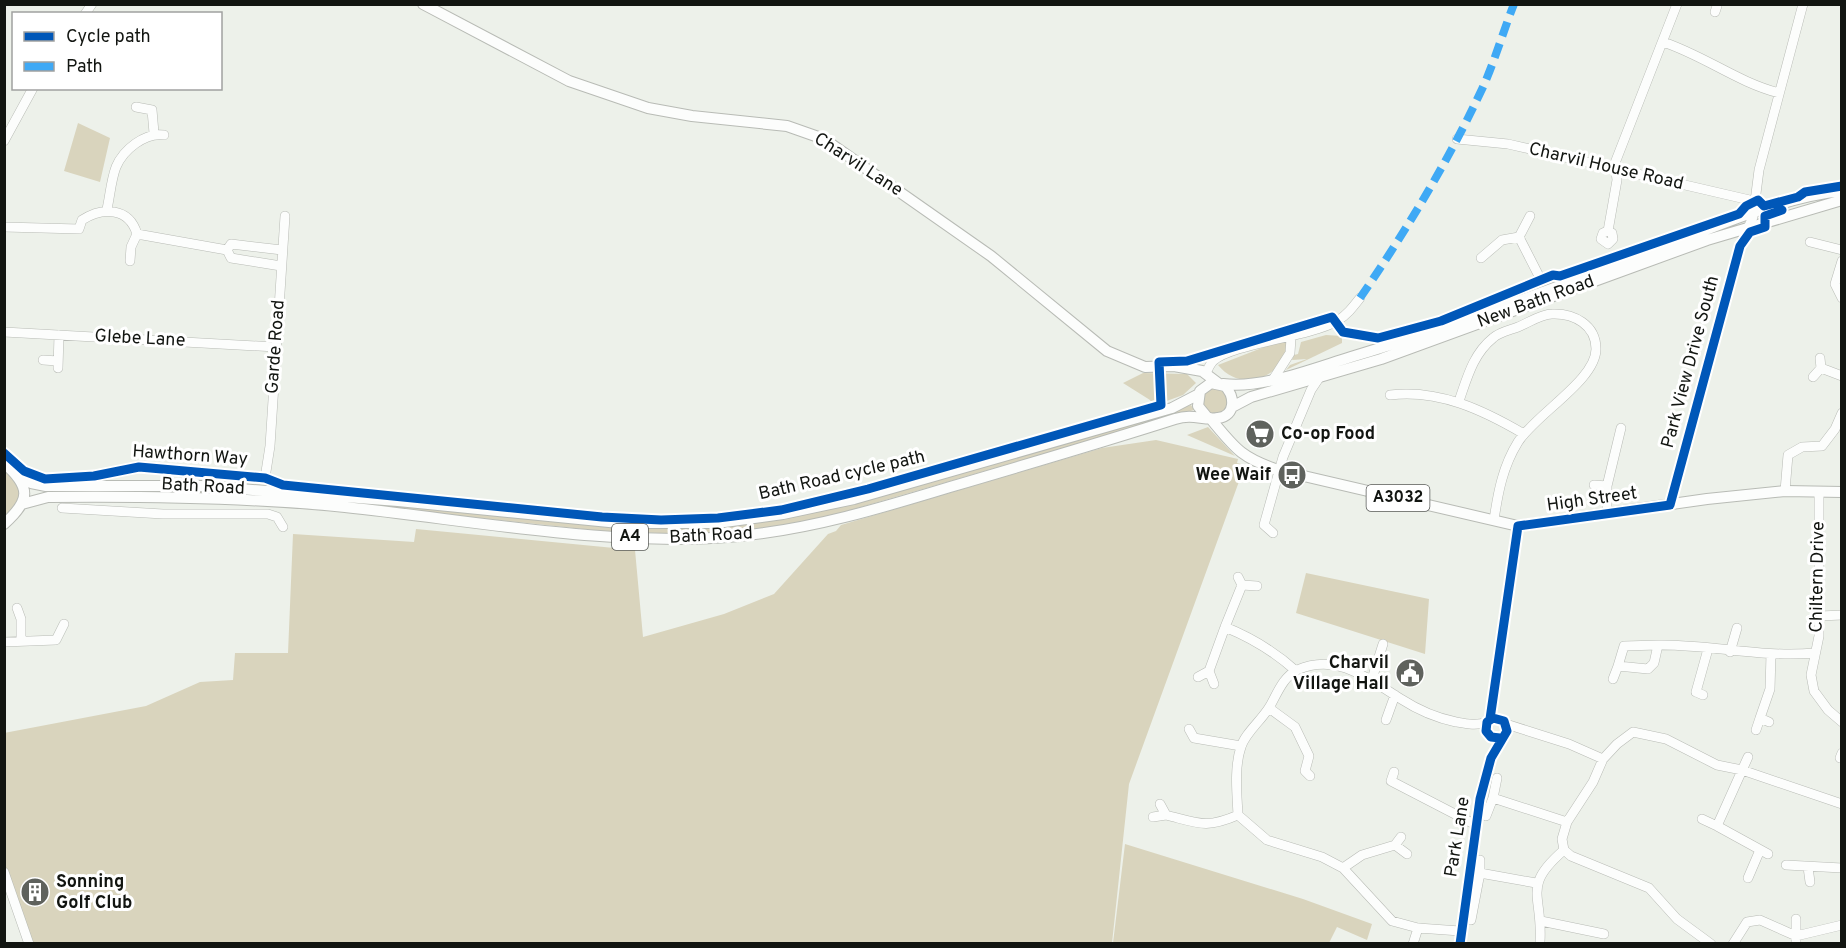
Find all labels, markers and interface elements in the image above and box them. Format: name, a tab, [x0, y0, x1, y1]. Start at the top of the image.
legend	[12, 12, 222, 90]
text: Cycle path	[66, 26, 151, 49]
text: Path	[66, 56, 103, 79]
street label: Charvil Lane	[809, 128, 907, 202]
street label: Charvil House Road	[1526, 138, 1686, 196]
street label: New Bath Road	[1474, 270, 1598, 334]
street label: Park View Drive South	[1657, 273, 1725, 451]
street label: Garde Road	[261, 299, 291, 395]
street label: Glebe Lane	[94, 325, 186, 353]
supermarket icon: Co-op Food	[1244, 418, 1276, 450]
place label: Co-op Food	[1281, 423, 1375, 446]
street label: Hawthorn Way	[131, 440, 249, 472]
street label: Bath Road cycle path	[756, 446, 928, 506]
bus stop icon: Wee Waif	[1276, 459, 1308, 491]
place label: Wee Waif	[1196, 464, 1271, 487]
street label: Bath Road	[161, 473, 245, 501]
street label: High Street	[1545, 482, 1639, 518]
road number: A3032	[1366, 485, 1430, 511]
street label: Chiltern Drive	[1806, 521, 1830, 633]
street label: Bath Road	[669, 522, 753, 550]
road number: A4	[612, 524, 648, 550]
place label: Charvil Village Hall	[1293, 652, 1389, 696]
public building icon: Charvil Village Hall	[1394, 657, 1426, 689]
street label: Park Lane	[1440, 795, 1476, 879]
place label: Sonning Golf Club	[56, 871, 133, 915]
building icon: Sonning Golf Club	[19, 876, 51, 908]

